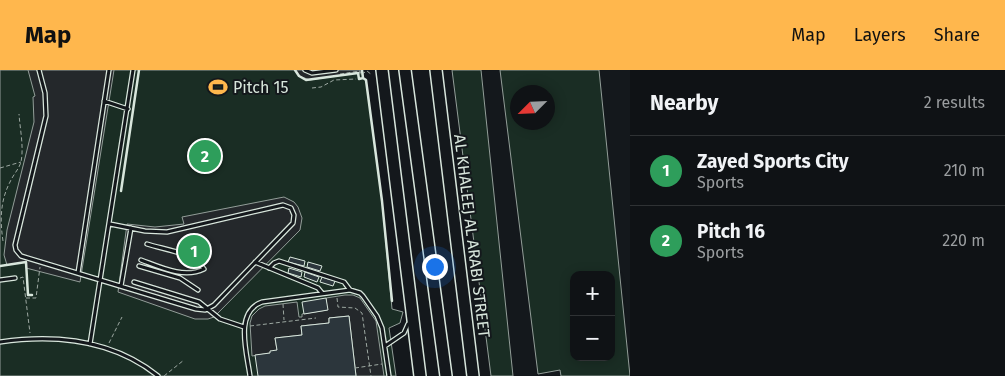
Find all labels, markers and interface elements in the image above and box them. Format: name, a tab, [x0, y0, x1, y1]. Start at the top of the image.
text: Map	[25, 21, 71, 49]
text: Map	[791, 24, 826, 46]
text: Layers	[854, 24, 906, 46]
text: Share	[934, 24, 980, 46]
sports icon: Pitch 15	[207, 76, 229, 98]
place label: Pitch 15	[233, 78, 289, 97]
north arrow	[510, 85, 555, 130]
text: Nearby	[650, 90, 718, 116]
text: 2 results	[924, 93, 985, 112]
street label: AL KHALEEJ AL ARABI STREET	[450, 133, 494, 339]
pin: 2	[189, 137, 221, 175]
text: Zayed Sports City	[697, 150, 849, 173]
text: 1	[662, 161, 670, 180]
text: 210 m	[944, 161, 985, 180]
text: Sports	[697, 173, 744, 192]
text: Pitch 16	[697, 220, 765, 243]
text: 2	[662, 231, 670, 250]
text: 220 m	[942, 231, 985, 250]
pin: 1	[178, 232, 210, 270]
text: Sports	[697, 243, 744, 262]
your location	[422, 254, 448, 280]
map controls	[570, 271, 615, 361]
button: +	[570, 271, 615, 316]
button: −	[570, 316, 615, 361]

